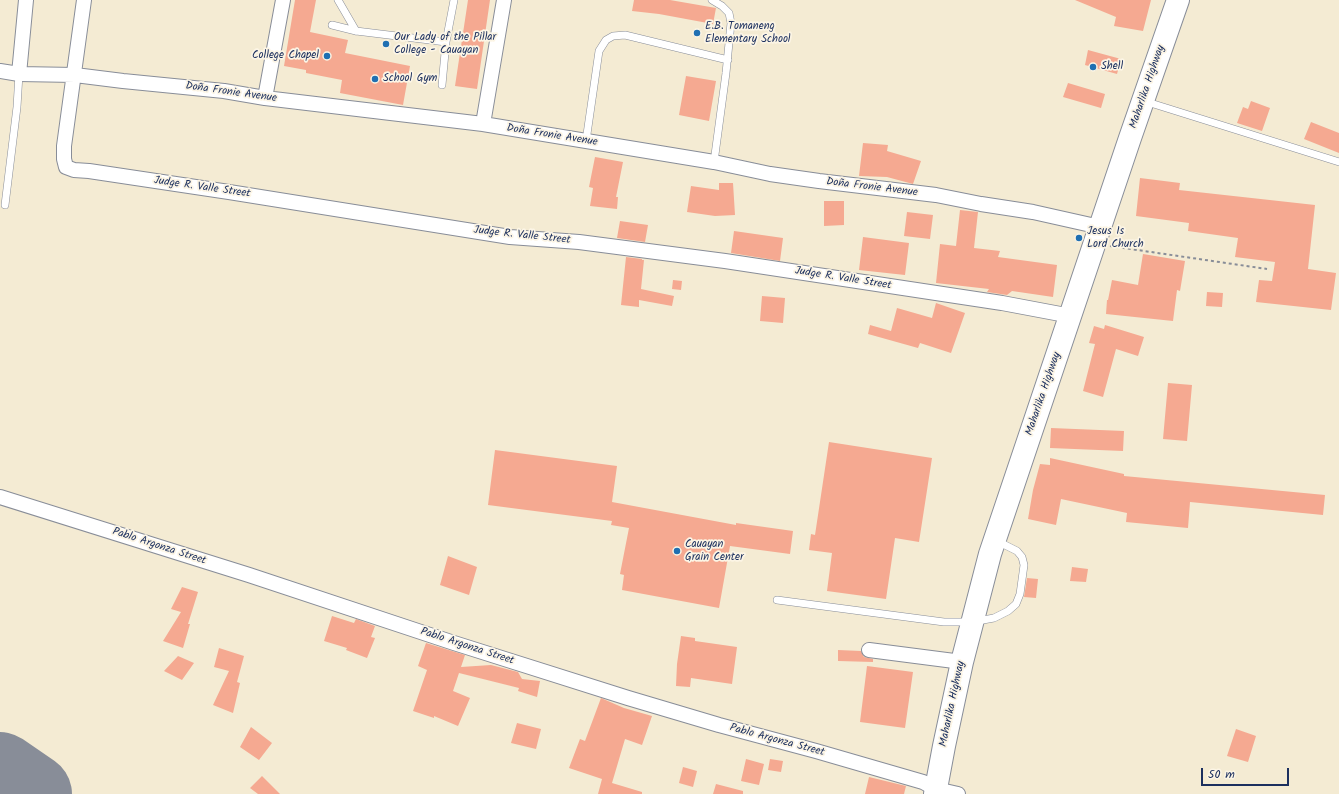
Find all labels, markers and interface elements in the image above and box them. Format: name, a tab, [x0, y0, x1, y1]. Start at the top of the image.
place label: E.B. Tomaneng Elementary School	[705, 20, 791, 46]
marker: E.B. Tomaneng Elementary School	[692, 28, 702, 38]
place label: Our Lady of the Pillar College - Cauayan	[394, 31, 496, 57]
marker: Our Lady of the Pillar College - Cauayan	[381, 39, 391, 49]
street label: Maharlika Highway	[1128, 44, 1168, 130]
place label: College Chapel	[252, 49, 319, 63]
marker: College Chapel	[322, 51, 332, 61]
place label: Shell	[1101, 60, 1123, 74]
marker: Shell	[1088, 62, 1098, 72]
place label: School Gym	[383, 72, 437, 86]
marker: School Gym	[370, 74, 380, 84]
street label: Doña Fronie Avenue	[184, 80, 278, 106]
street label: Doña Fronie Avenue	[505, 122, 599, 150]
street label: Judge R. Valle Street	[153, 175, 251, 201]
street label: Doña Fronie Avenue	[825, 176, 919, 200]
street label: Judge R. Valle Street	[473, 224, 571, 248]
place label: Jesus Is Lord Church	[1087, 225, 1144, 251]
marker: Jesus Is Lord Church	[1074, 233, 1084, 243]
street label: Judge R. Valle Street	[794, 265, 892, 293]
street label: Maharlika Highway	[1024, 351, 1064, 437]
street label: Pablo Argonza Street	[111, 526, 207, 568]
place label: Cauayan Grain Center	[685, 538, 744, 564]
marker: Cauayan Grain Center	[672, 546, 682, 556]
street label: Pablo Argonza Street	[419, 626, 515, 668]
street label: Maharlika Highway	[937, 660, 969, 748]
street label: Pablo Argonza Street	[728, 722, 826, 760]
scale bar	[1203, 760, 1291, 786]
text: 50 m	[1208, 765, 1235, 784]

